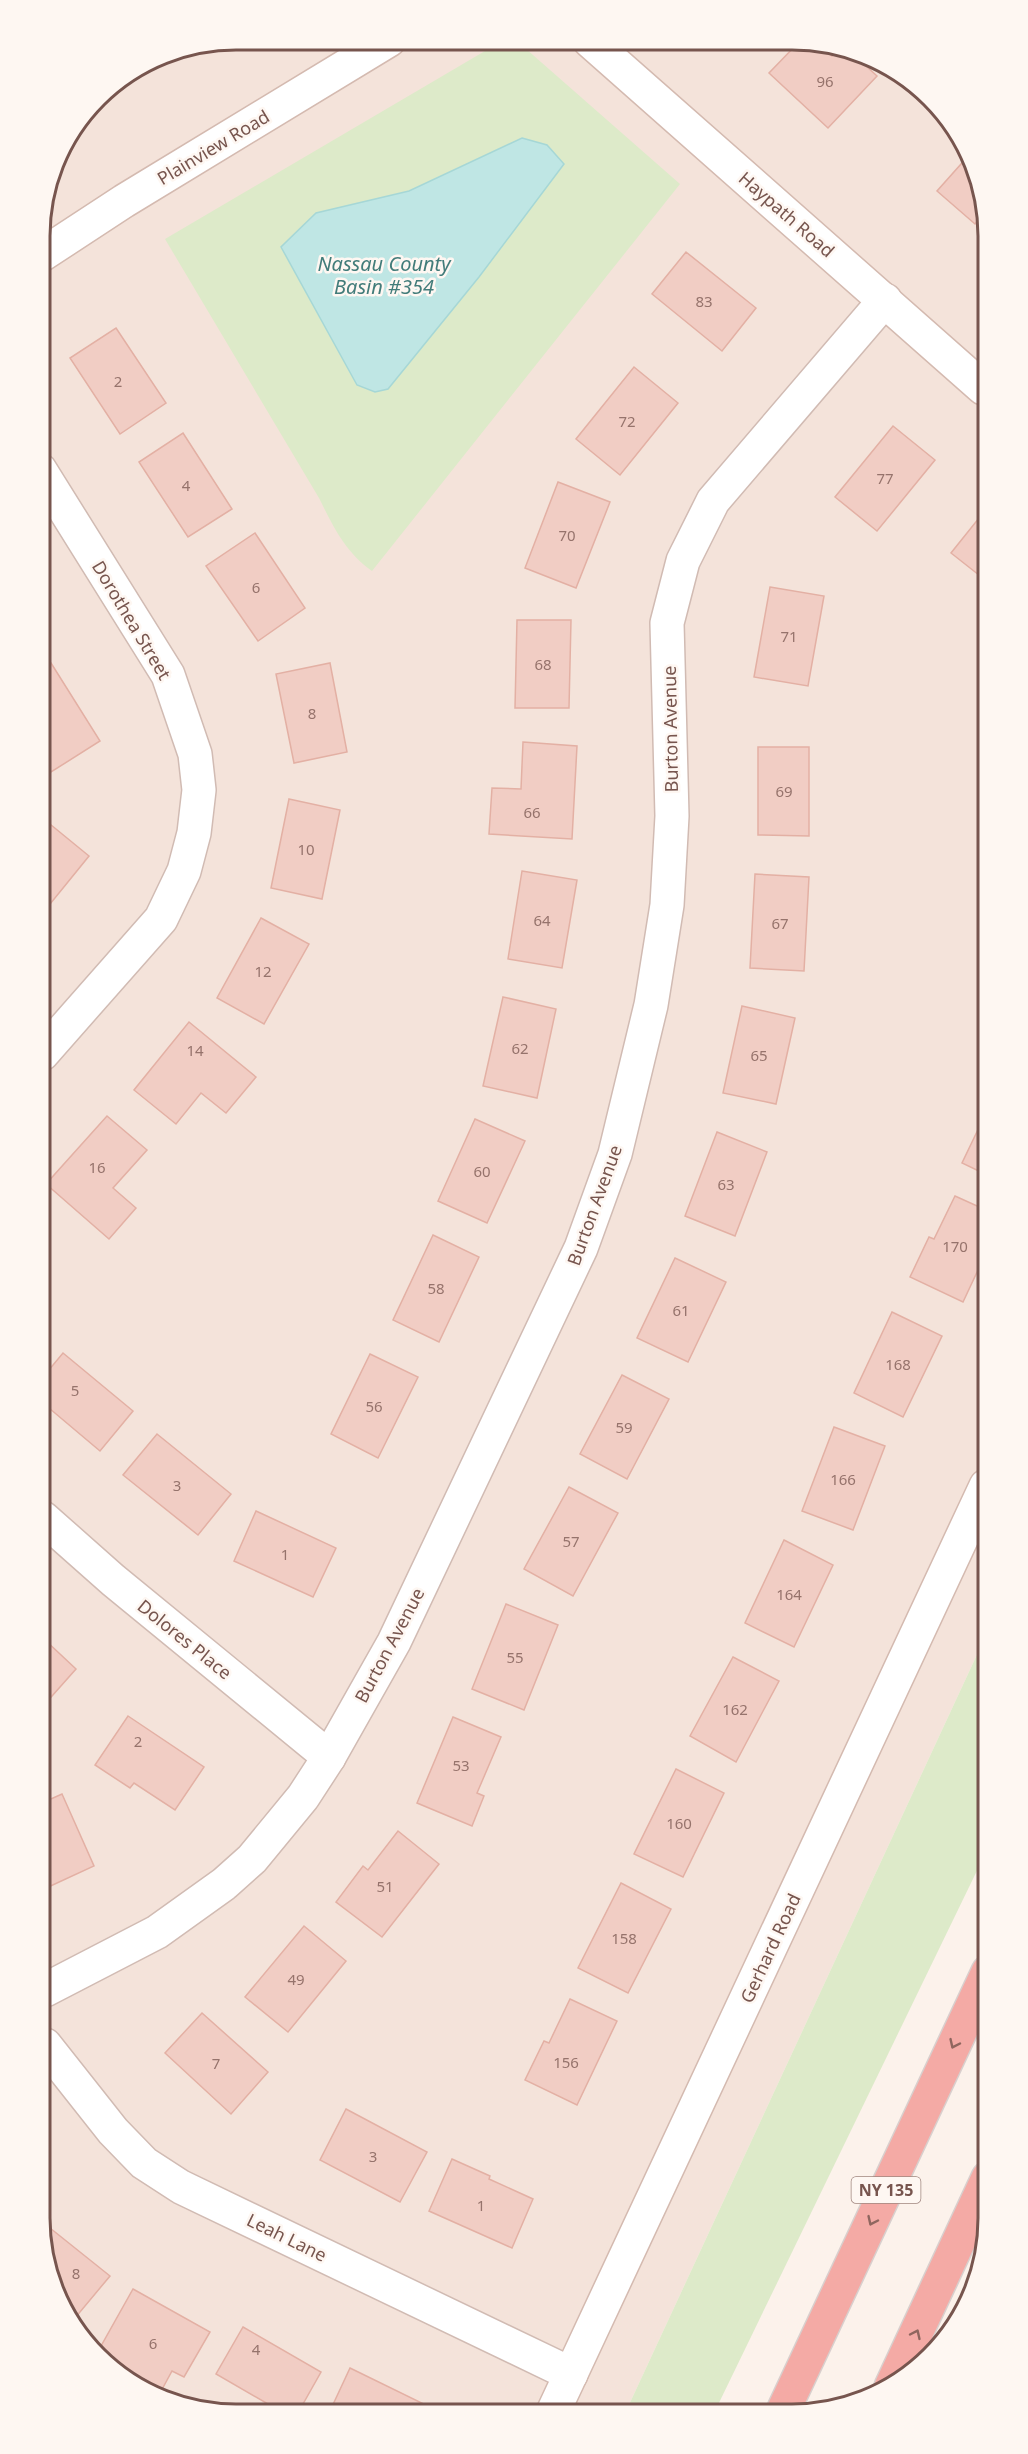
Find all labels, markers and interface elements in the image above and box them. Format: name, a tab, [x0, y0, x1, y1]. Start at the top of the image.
house number: 96	[816, 71, 834, 91]
street label: Plainview Road	[152, 104, 274, 190]
street label: Haypath Road	[734, 166, 840, 262]
water label: Nassau County Basin #354	[317, 250, 452, 300]
house number: 83	[695, 291, 713, 311]
house number: 2	[114, 371, 122, 391]
house number: 72	[618, 411, 636, 431]
house number: 77	[876, 468, 894, 488]
house number: 4	[182, 475, 191, 495]
house number: 70	[558, 525, 576, 545]
street label: Dorothea Street	[87, 556, 177, 684]
house number: 6	[252, 577, 260, 597]
house number: 71	[780, 626, 798, 646]
house number: 68	[534, 654, 552, 674]
street label: Burton Avenue	[657, 665, 683, 793]
house number: 8	[308, 703, 316, 723]
house number: 69	[775, 781, 793, 801]
house number: 66	[523, 802, 541, 822]
house number: 10	[297, 839, 315, 859]
house number: 64	[533, 910, 551, 930]
house number: 67	[771, 913, 789, 933]
house number: 12	[254, 961, 272, 981]
house number: 62	[511, 1038, 529, 1058]
house number: 14	[186, 1040, 204, 1060]
house number: 65	[750, 1045, 768, 1065]
street label: Burton Avenue	[561, 1141, 627, 1269]
house number: 16	[88, 1157, 106, 1177]
house number: 60	[473, 1161, 491, 1181]
house number: 63	[717, 1174, 735, 1194]
house number: 170	[942, 1236, 968, 1256]
house number: 58	[427, 1278, 445, 1298]
house number: 61	[672, 1300, 690, 1320]
house number: 168	[885, 1354, 911, 1374]
house number: 5	[71, 1380, 79, 1400]
house number: 56	[365, 1396, 383, 1416]
house number: 59	[615, 1417, 633, 1437]
house number: 166	[830, 1469, 856, 1489]
house number: 3	[173, 1475, 181, 1495]
house number: 57	[562, 1531, 580, 1551]
house number: 1	[281, 1544, 289, 1564]
street label: Burton Avenue	[349, 1583, 429, 1707]
house number: 164	[776, 1584, 802, 1604]
street label: Dolores Place	[133, 1594, 237, 1684]
house number: 55	[506, 1647, 524, 1667]
house number: 162	[722, 1699, 748, 1719]
house number: 2	[134, 1731, 142, 1751]
house number: 53	[452, 1755, 470, 1775]
house number: 160	[666, 1813, 692, 1833]
house number: 51	[376, 1876, 394, 1896]
street label: Gerhard Road	[734, 1889, 806, 2007]
house number: 158	[611, 1928, 637, 1948]
house number: 49	[287, 1969, 305, 1989]
one-way arrow	[950, 2038, 962, 2049]
house number: 156	[553, 2052, 579, 2072]
house number: 7	[212, 2053, 220, 2073]
house number: 3	[369, 2146, 377, 2166]
road number: NY 135	[852, 2177, 920, 2203]
house number: 1	[477, 2195, 485, 2215]
street label: Leah Lane	[243, 2207, 331, 2267]
one-way arrow	[867, 2214, 879, 2225]
house number: 8	[72, 2263, 80, 2283]
one-way arrow	[908, 2329, 920, 2340]
house number: 6	[149, 2333, 157, 2353]
house number: 4	[252, 2339, 261, 2359]

